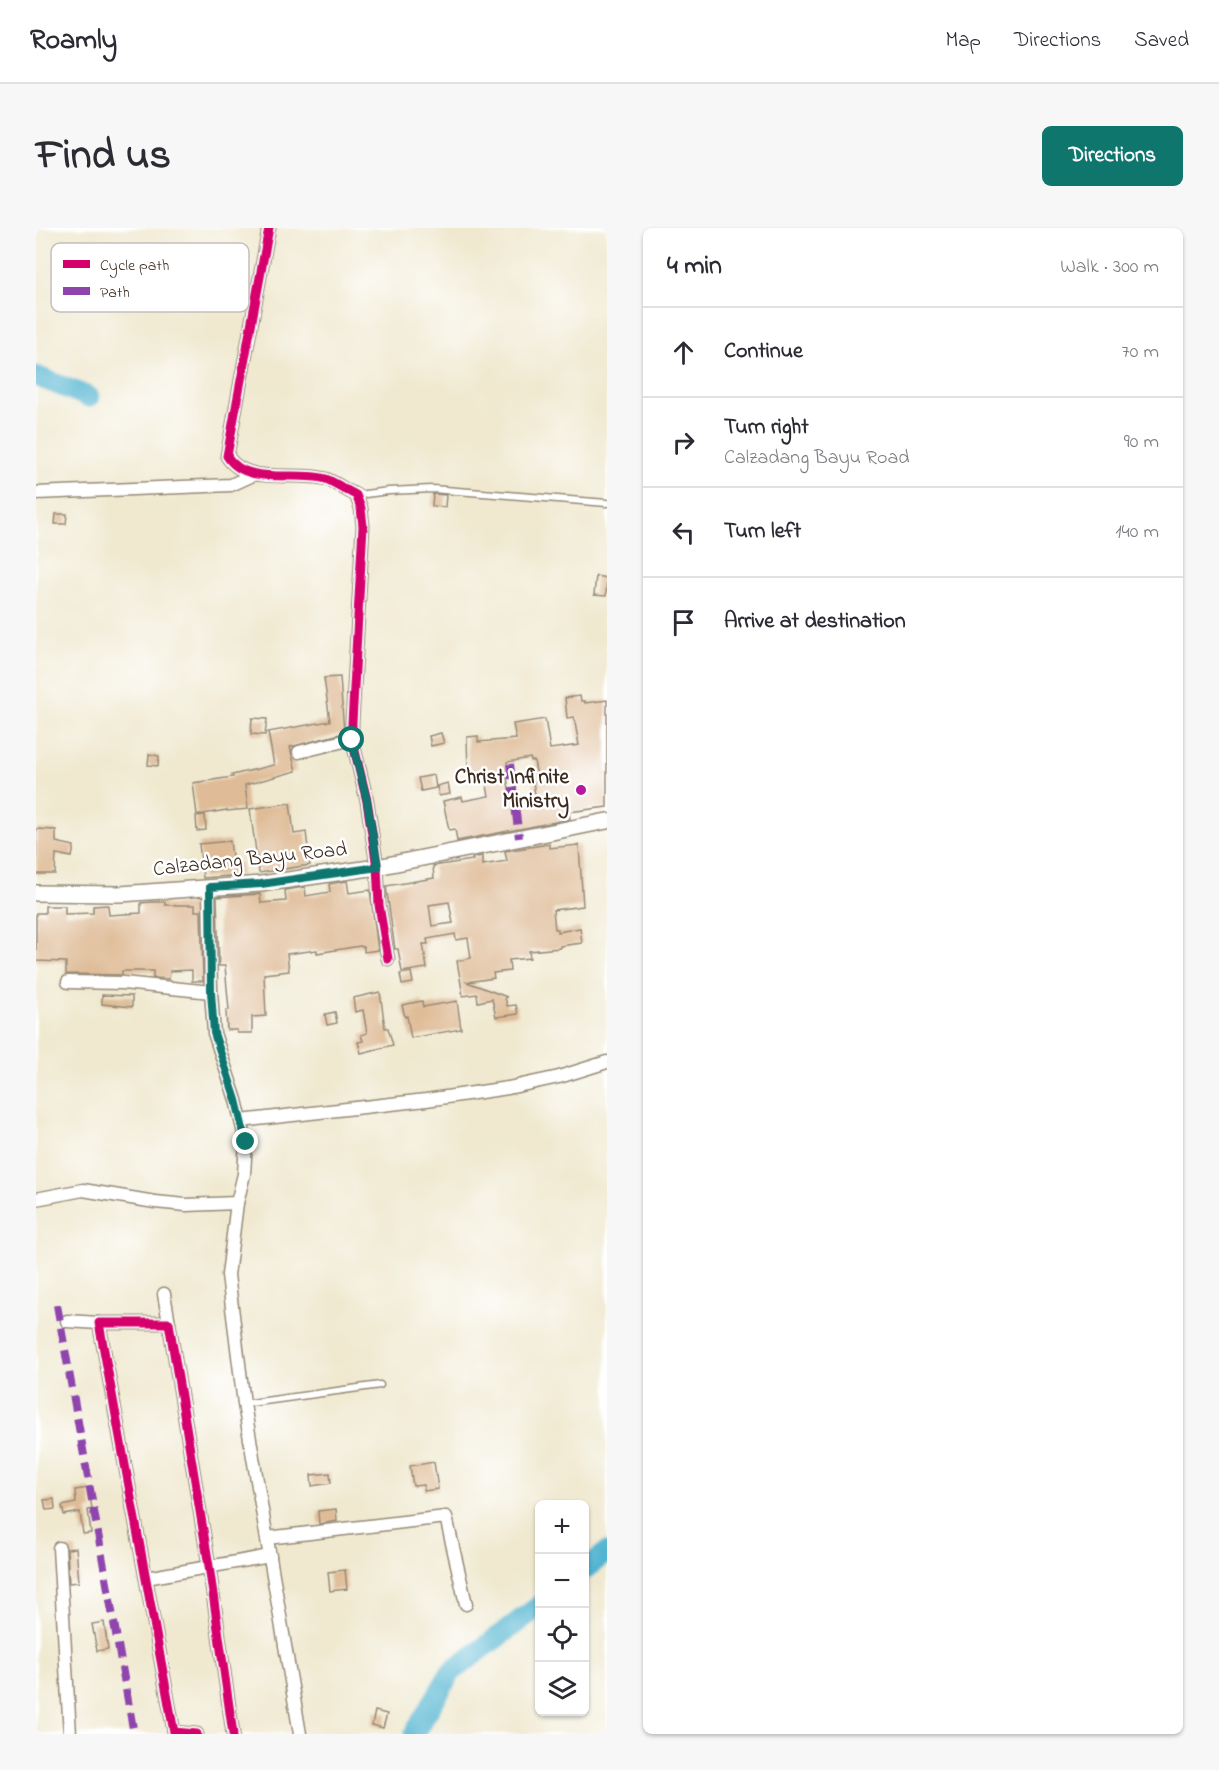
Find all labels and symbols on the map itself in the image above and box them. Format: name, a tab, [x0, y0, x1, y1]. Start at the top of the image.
legend	[51, 243, 249, 312]
text: Cycle path	[100, 254, 169, 278]
text: Path	[100, 281, 130, 305]
route start	[338, 726, 364, 752]
place label: Christ Infinite Ministry	[455, 763, 570, 819]
marker: Christ Infinite Ministry	[574, 783, 588, 797]
street label: Calzadang Bayu Road	[152, 835, 349, 887]
route end	[232, 1128, 258, 1154]

